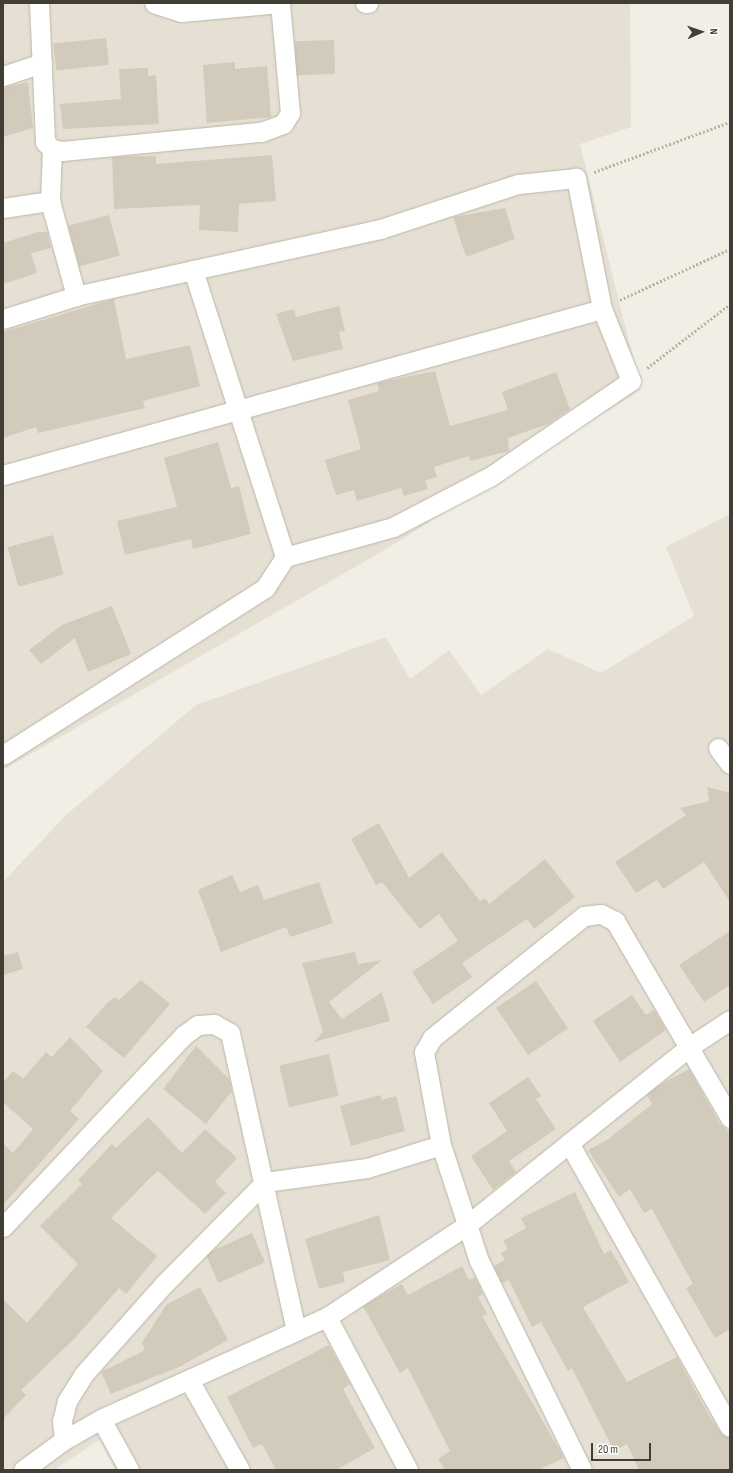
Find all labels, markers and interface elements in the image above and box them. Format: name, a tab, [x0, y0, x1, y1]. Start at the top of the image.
north arrow	[681, 12, 721, 52]
text: N	[707, 28, 720, 35]
scale bar	[593, 1435, 653, 1461]
text: 20 m	[598, 1442, 618, 1457]

